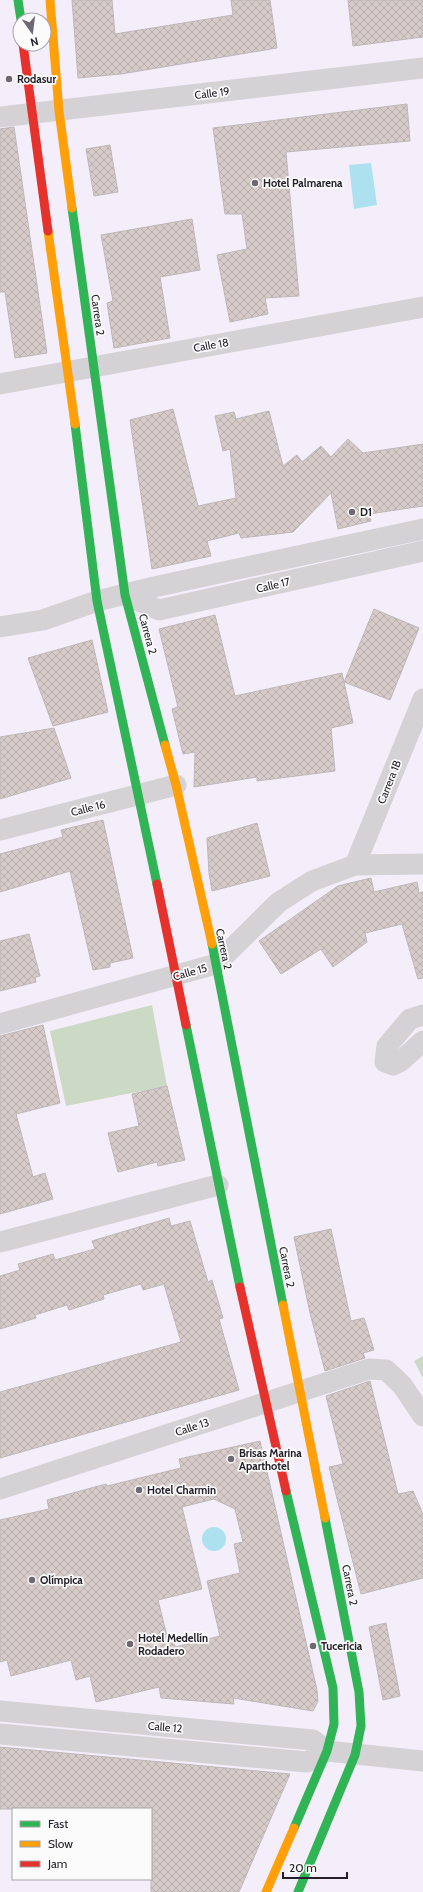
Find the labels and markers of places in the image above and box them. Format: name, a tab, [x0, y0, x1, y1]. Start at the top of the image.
place label: Rodasur	[17, 72, 56, 86]
marker: Rodasur	[4, 74, 14, 84]
place label: Hotel Palmarena	[263, 176, 343, 190]
marker: Hotel Palmarena	[250, 178, 260, 188]
place label: D1	[360, 505, 372, 519]
marker: D1	[347, 507, 357, 517]
place label: Brisas Marina Aparthotel	[239, 1446, 302, 1473]
marker: Brisas Marina Aparthotel	[226, 1454, 236, 1464]
place label: Hotel Charmin	[147, 1483, 216, 1497]
marker: Hotel Charmin	[134, 1485, 144, 1495]
place label: Olímpica	[40, 1573, 83, 1587]
marker: Olímpica	[27, 1575, 37, 1585]
place label: Hotel Medellín Rodadero	[138, 1631, 208, 1658]
marker: Hotel Medellín Rodadero	[125, 1639, 135, 1649]
place label: Tucericia	[321, 1639, 363, 1653]
marker: Tucericia	[308, 1641, 318, 1651]

